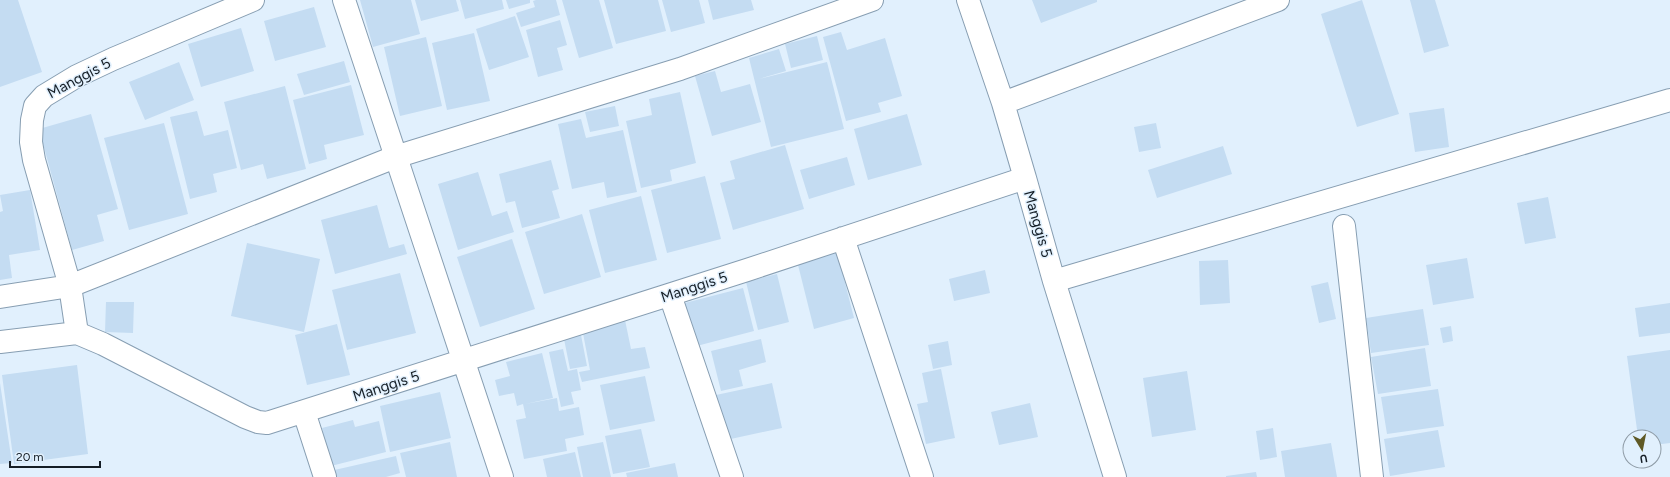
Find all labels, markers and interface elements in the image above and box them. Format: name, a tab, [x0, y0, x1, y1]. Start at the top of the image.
street label: Manggis 5	[44, 54, 114, 102]
street label: Manggis 5	[1020, 188, 1056, 260]
street label: Manggis 5	[658, 268, 730, 306]
street label: Manggis 5	[350, 367, 422, 405]
north arrow	[1622, 429, 1662, 469]
scale bar	[10, 443, 100, 469]
text: 20 m	[16, 450, 44, 464]
text: U	[1638, 451, 1649, 465]

